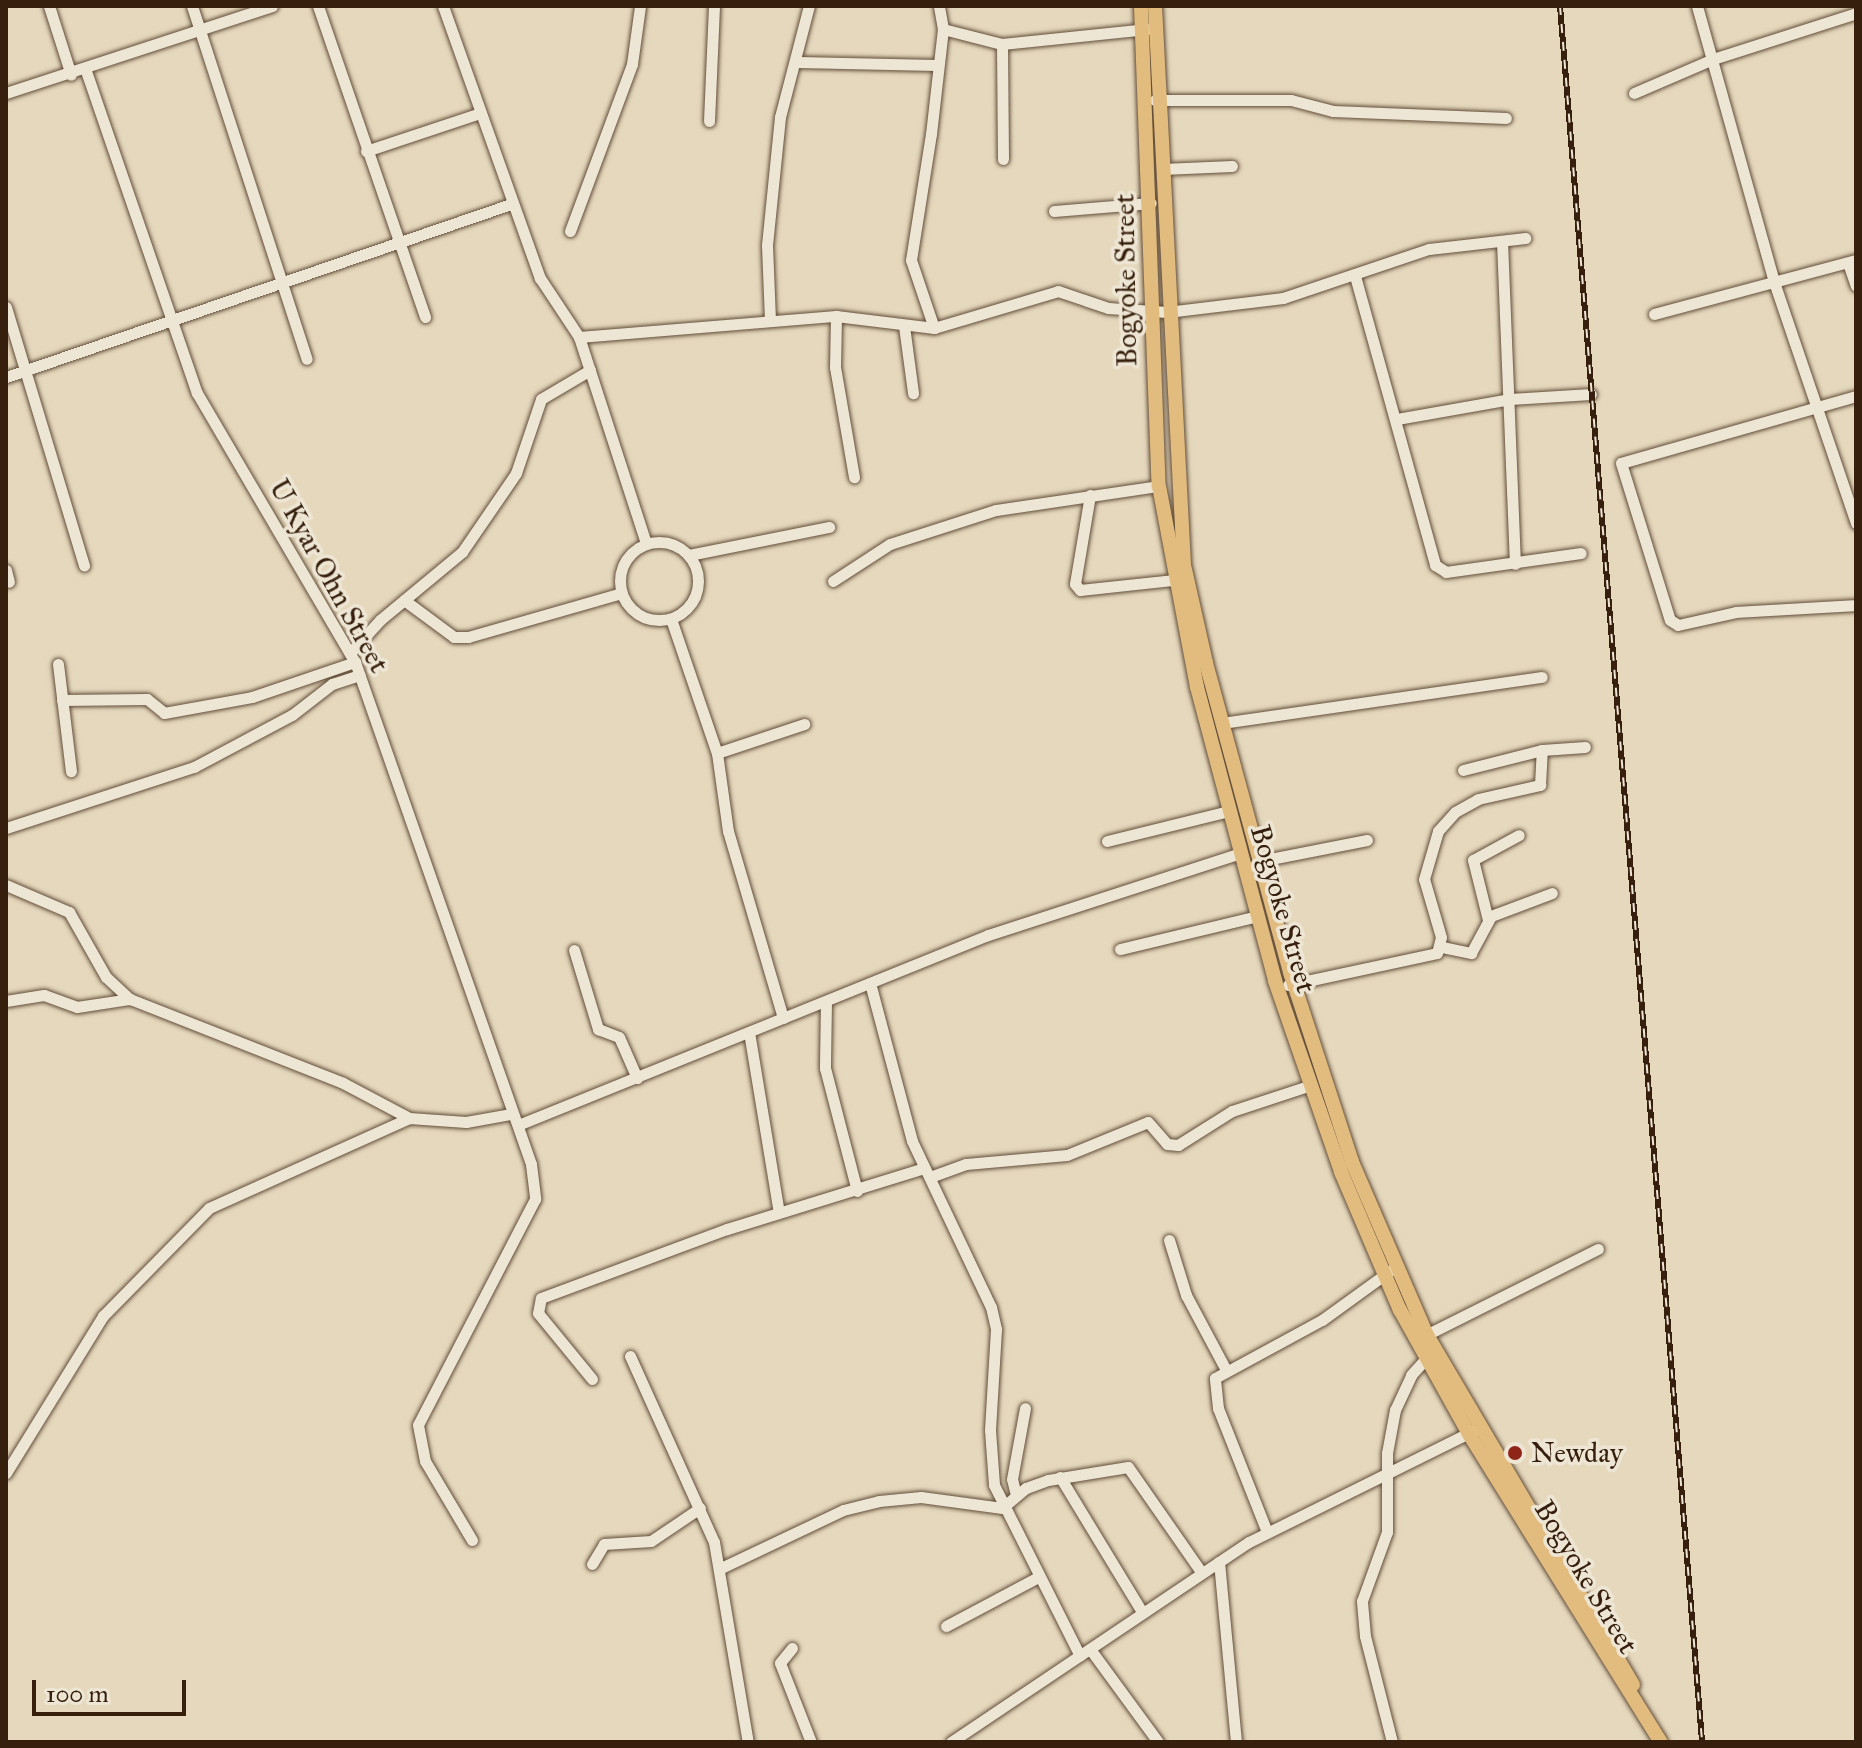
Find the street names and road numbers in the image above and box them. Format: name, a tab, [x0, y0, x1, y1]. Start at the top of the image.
street label: Bogyoke Street	[1108, 193, 1144, 367]
street label: U Kyar Ohn Street	[262, 473, 396, 679]
street label: Bogyoke Street	[1243, 821, 1323, 997]
street label: Bogyoke Street	[1527, 1494, 1645, 1660]

